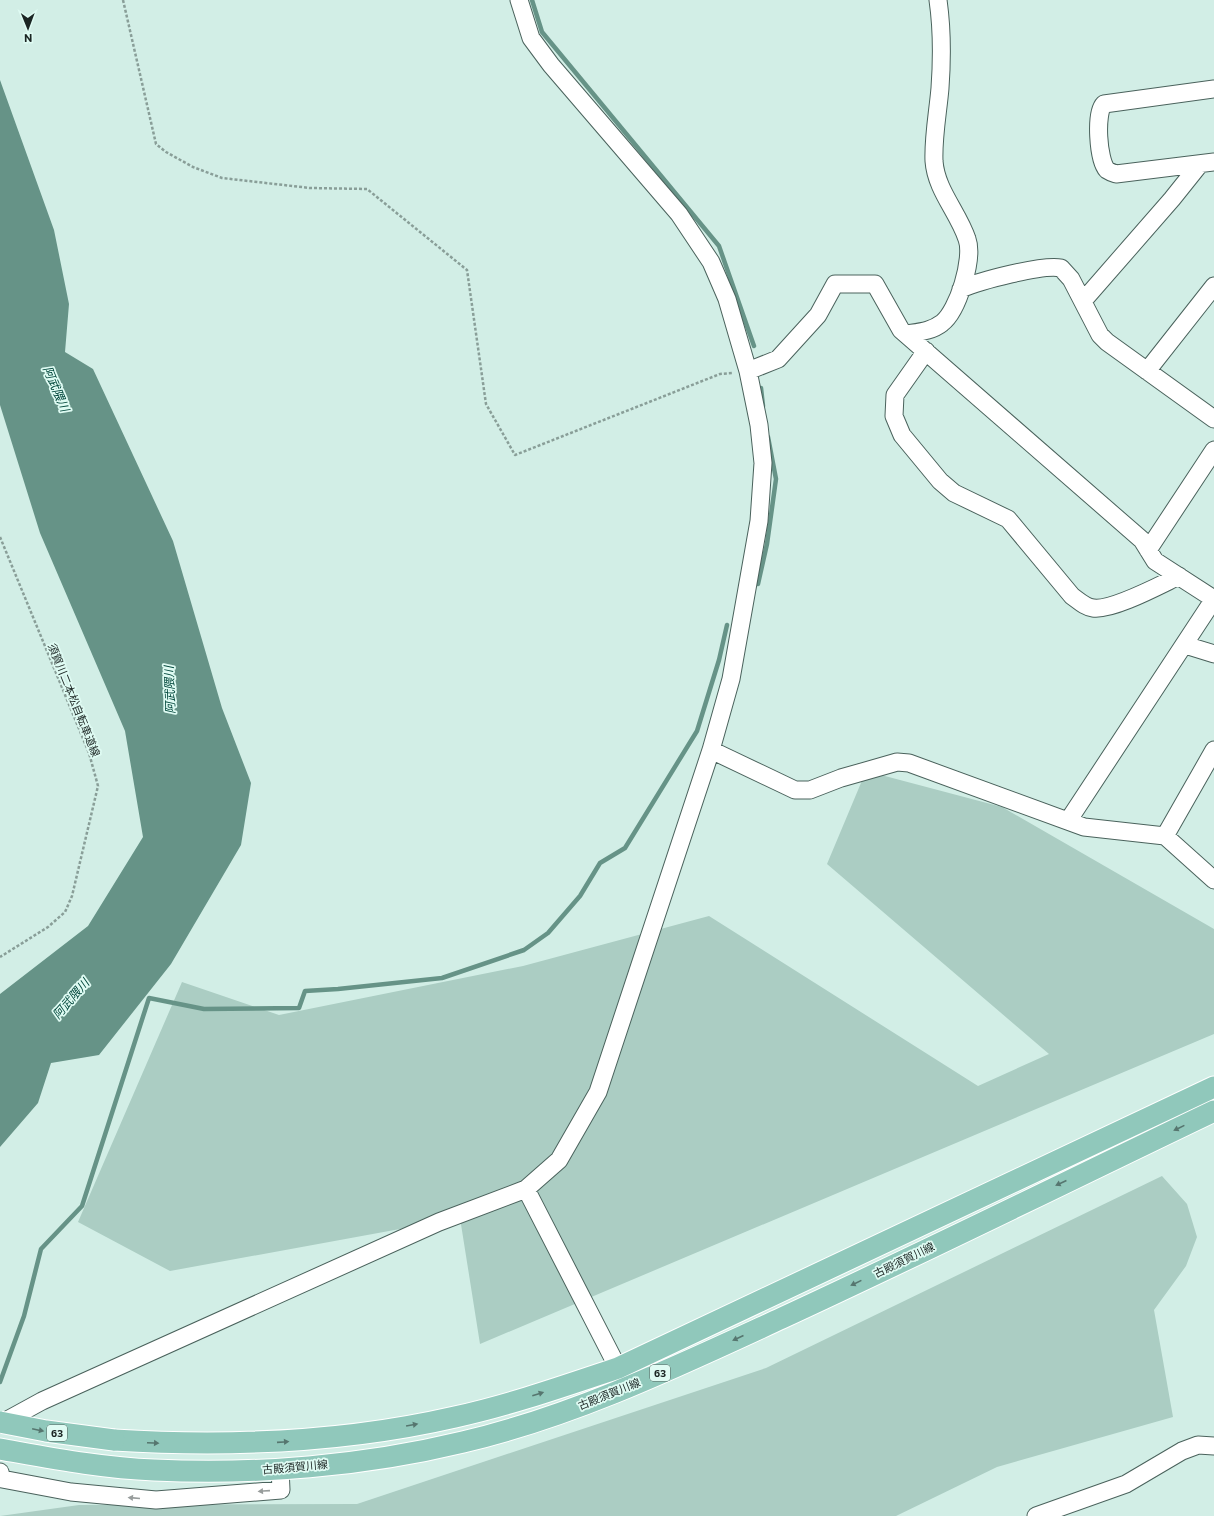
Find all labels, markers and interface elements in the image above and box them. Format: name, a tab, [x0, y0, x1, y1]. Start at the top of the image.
north arrow	[8, 8, 48, 48]
text: N	[24, 32, 32, 45]
water label: 阿武隈川	[41, 364, 74, 415]
street label: 須賀川二本松自転車道線	[46, 641, 103, 758]
water label: 阿武隈川	[161, 664, 177, 714]
water label: 阿武隈川	[49, 974, 93, 1021]
one-way arrow	[1173, 1125, 1184, 1131]
one-way arrow	[1056, 1180, 1067, 1186]
street label: 古殿須賀川線	[871, 1239, 936, 1280]
one-way arrow	[851, 1280, 862, 1286]
one-way arrow	[733, 1335, 744, 1341]
road number: 63	[650, 1365, 670, 1381]
street label: 古殿須賀川線	[576, 1375, 642, 1412]
one-way arrow	[532, 1391, 544, 1397]
one-way arrow	[406, 1422, 418, 1428]
road number: 63	[47, 1425, 67, 1441]
one-way arrow	[32, 1427, 44, 1433]
one-way arrow	[147, 1439, 159, 1446]
one-way arrow	[277, 1439, 289, 1446]
street label: 古殿須賀川線	[262, 1457, 328, 1476]
one-way arrow	[258, 1488, 270, 1495]
one-way arrow	[128, 1494, 140, 1501]

